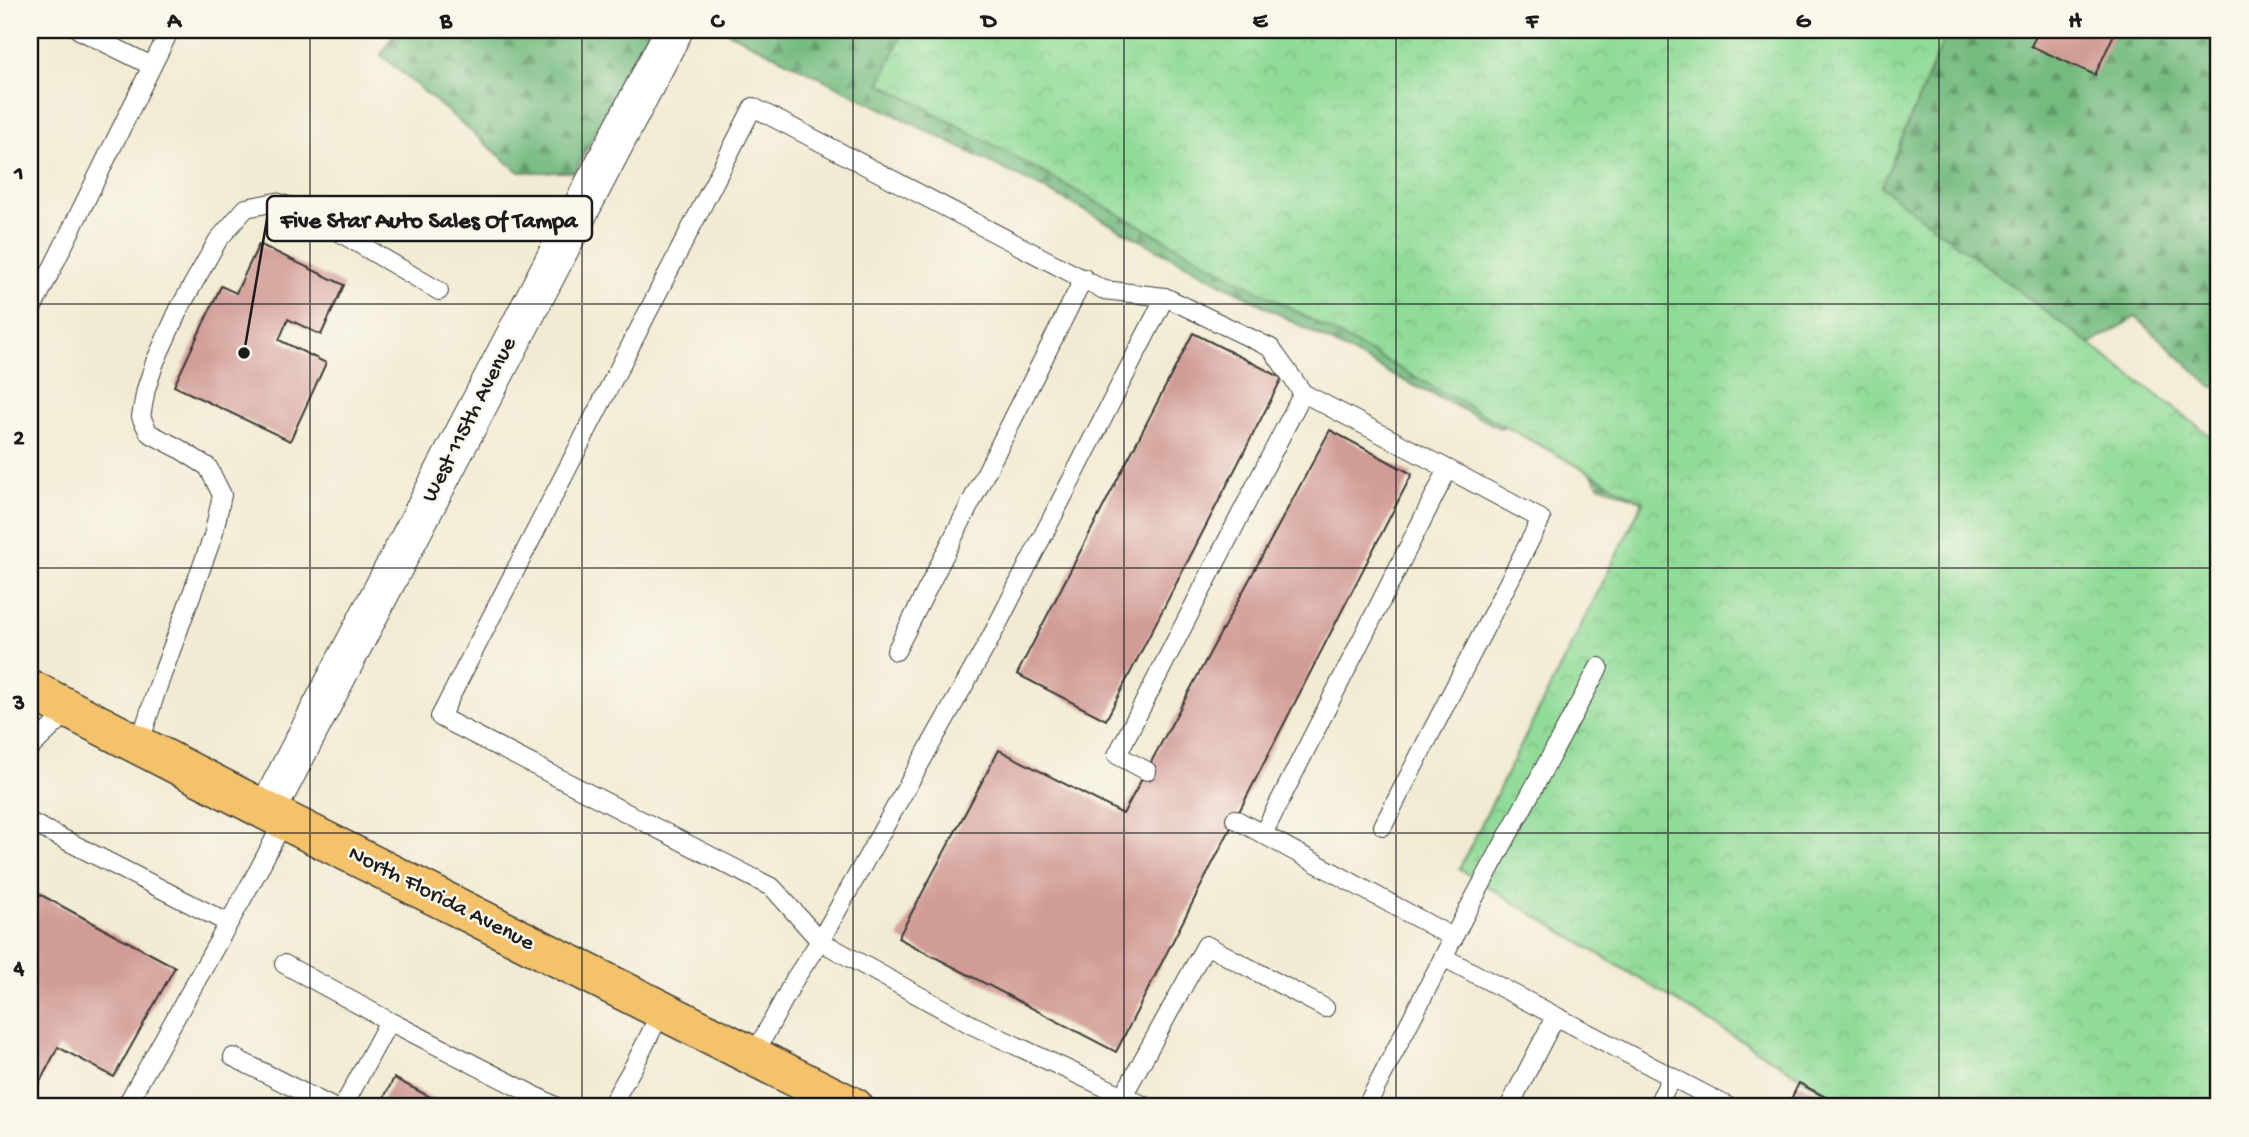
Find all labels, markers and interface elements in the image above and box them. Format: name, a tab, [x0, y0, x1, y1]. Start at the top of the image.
text: A	[166, 9, 182, 36]
text: B	[439, 9, 453, 36]
text: C	[711, 9, 726, 36]
text: D	[980, 9, 998, 36]
text: E	[1253, 9, 1269, 36]
text: F	[1525, 9, 1540, 36]
text: G	[1796, 9, 1812, 36]
text: H	[2068, 9, 2082, 36]
text: 1	[13, 161, 24, 188]
callout: Five Star Auto Sales Of Tampa	[267, 196, 592, 241]
text: Five Star Auto Sales Of Tampa	[280, 208, 579, 237]
street label: West 115th Avenue	[417, 332, 524, 507]
text: 2	[13, 426, 25, 453]
text: 3	[12, 691, 25, 718]
street label: North Florida Avenue	[344, 840, 539, 958]
text: 4	[13, 956, 25, 983]

